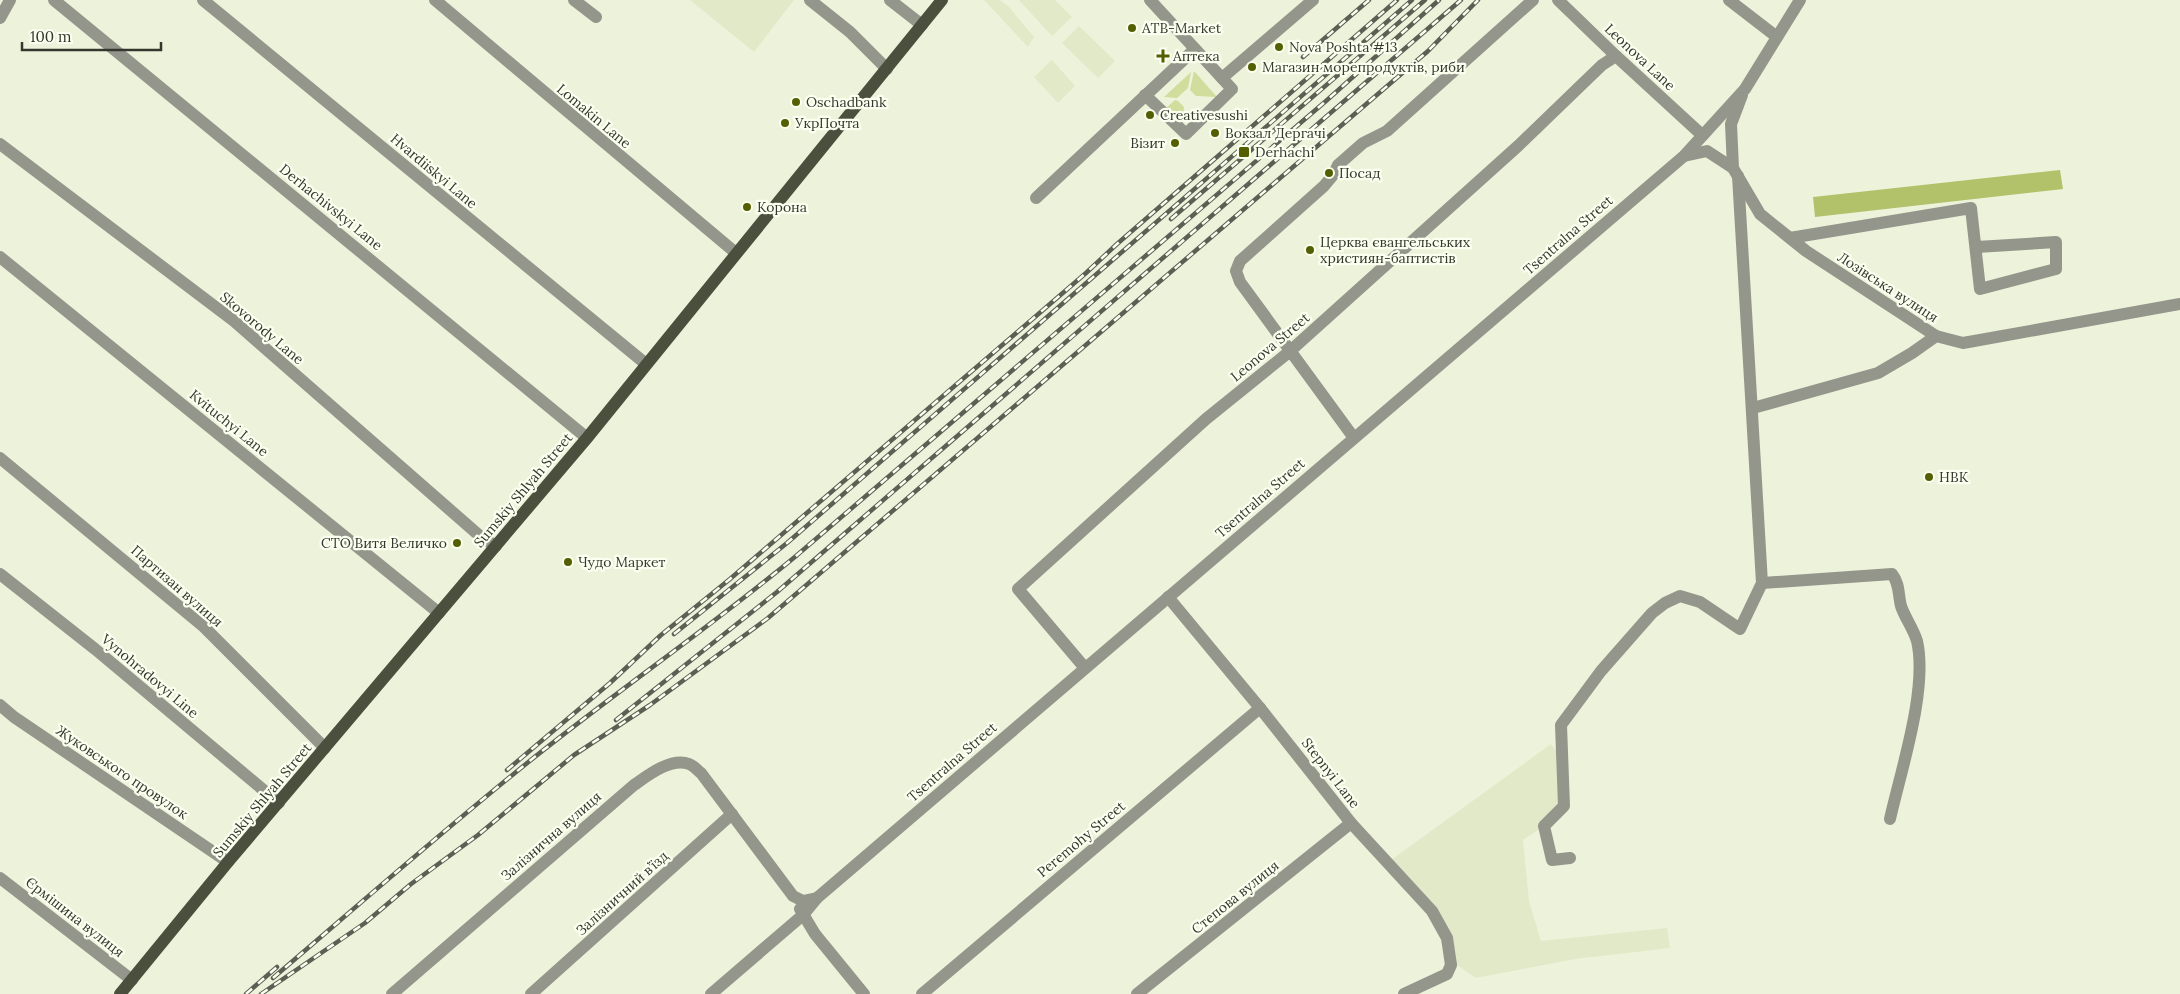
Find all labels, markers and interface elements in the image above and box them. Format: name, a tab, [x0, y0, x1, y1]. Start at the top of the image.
place label: ATB-Market	[1141, 19, 1222, 37]
scale bar	[22, 20, 161, 52]
street label: Leonova Lane	[1601, 20, 1679, 95]
marker: ATB-Market	[1126, 22, 1138, 34]
text: 100 m	[30, 27, 71, 46]
place label: Nova Poshta #13	[1289, 38, 1398, 56]
marker: Nova Poshta #13	[1273, 41, 1285, 53]
place label: Аптека	[1172, 47, 1220, 65]
marker: Аптека	[1157, 50, 1169, 62]
place label: Магазин морепродуктів, риби	[1262, 58, 1465, 76]
marker: Магазин морепродуктів, риби	[1246, 61, 1258, 73]
street label: Lomakin Lane	[553, 80, 635, 153]
place label: Oschadbank	[806, 93, 887, 111]
marker: Oschadbank	[790, 96, 802, 108]
place label: Creativesushi	[1160, 106, 1248, 124]
marker: Creativesushi	[1144, 109, 1156, 121]
place label: УкрПочта	[794, 114, 860, 132]
marker: УкрПочта	[779, 117, 791, 129]
place label: Вокзал Дергачі	[1225, 124, 1326, 142]
marker: Вокзал Дергачі	[1209, 127, 1221, 139]
street label: Hvardiiskyi Lane	[387, 129, 481, 213]
place label: Візит	[1130, 134, 1165, 152]
marker: Візит	[1169, 137, 1181, 149]
place label: Derhachi	[1255, 143, 1314, 161]
marker: Derhachi	[1237, 145, 1251, 159]
street label: Derhachivskyi Lane	[276, 160, 386, 254]
place label: Посад	[1339, 164, 1380, 182]
marker: Посад	[1323, 167, 1335, 179]
street label: Tsentralna Street	[1520, 191, 1617, 279]
place label: Корона	[757, 198, 807, 216]
marker: Корона	[741, 201, 753, 213]
place label: Церква євангельських християн-баптистів	[1320, 233, 1471, 267]
marker: Церква євангельських християн-баптистів	[1304, 244, 1316, 256]
street label: Лозівська вулиця	[1834, 248, 1942, 326]
street label: Skovorody Lane	[216, 288, 308, 369]
street label: Leonova Street	[1227, 308, 1314, 385]
street label: Kvituchyi Lane	[186, 386, 272, 461]
street label: Sumskiy Shlyah Street	[470, 429, 577, 551]
street label: Tsentralna Street	[1212, 454, 1309, 542]
place label: НВК	[1939, 468, 1969, 486]
marker: НВК	[1923, 471, 1935, 483]
place label: СТО Витя Величко	[321, 534, 447, 552]
marker: СТО Витя Величко	[451, 537, 463, 549]
street label: Партизан вулиця	[127, 541, 227, 631]
place label: Чудо Маркет	[578, 553, 666, 571]
marker: Чудо Маркет	[562, 556, 574, 568]
street label: Vynohradovyi Line	[97, 629, 203, 722]
street label: Tsentralna Street	[904, 718, 1001, 806]
street label: Жуковського провулок	[53, 721, 192, 823]
street label: Stepnyi Lane	[1298, 734, 1364, 812]
street label: Sumskiy Shlyah Street	[209, 739, 316, 861]
street label: Залізнична вулиця	[497, 787, 605, 885]
street label: Peremohy Street	[1033, 797, 1129, 881]
street label: Залізничний в’їзд	[572, 847, 672, 939]
street label: Степова вулиця	[1188, 856, 1282, 938]
street label: Єрмішина вулиця	[22, 873, 128, 961]

